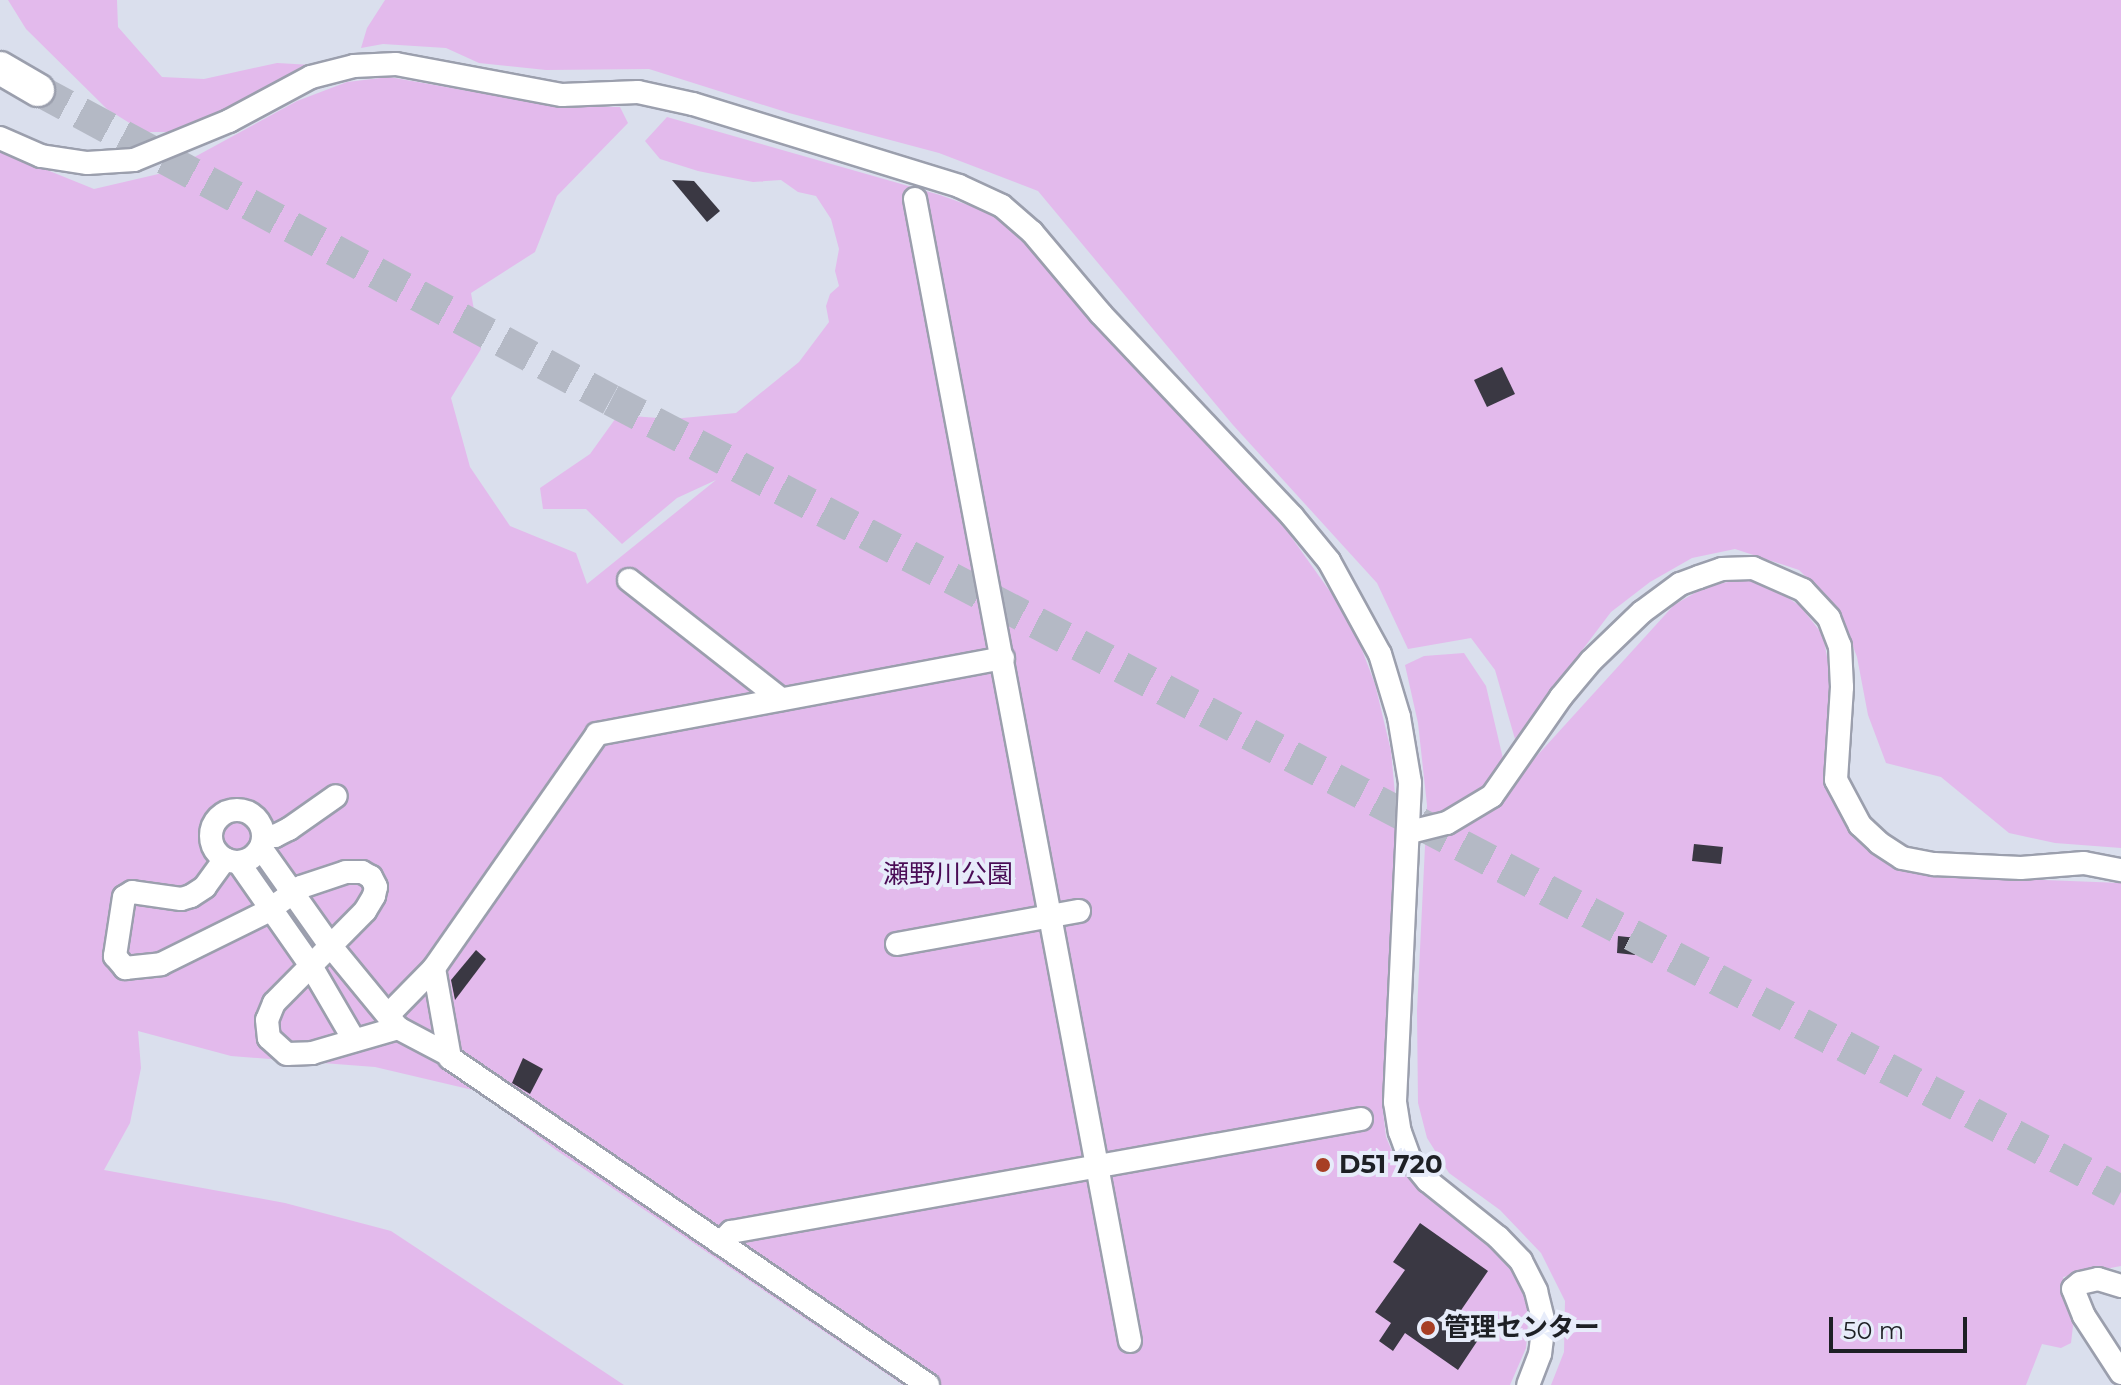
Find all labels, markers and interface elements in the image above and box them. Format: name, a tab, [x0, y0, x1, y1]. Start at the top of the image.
park label: 瀬野川公園	[883, 859, 1013, 891]
place label: D51 720	[1339, 1149, 1443, 1181]
marker: D51 720	[1314, 1156, 1332, 1174]
scale bar	[1833, 1301, 1971, 1351]
place label: 管理センター	[1444, 1312, 1600, 1344]
text: 50 m	[1843, 1316, 1904, 1345]
marker: 管理センター	[1419, 1319, 1437, 1337]

